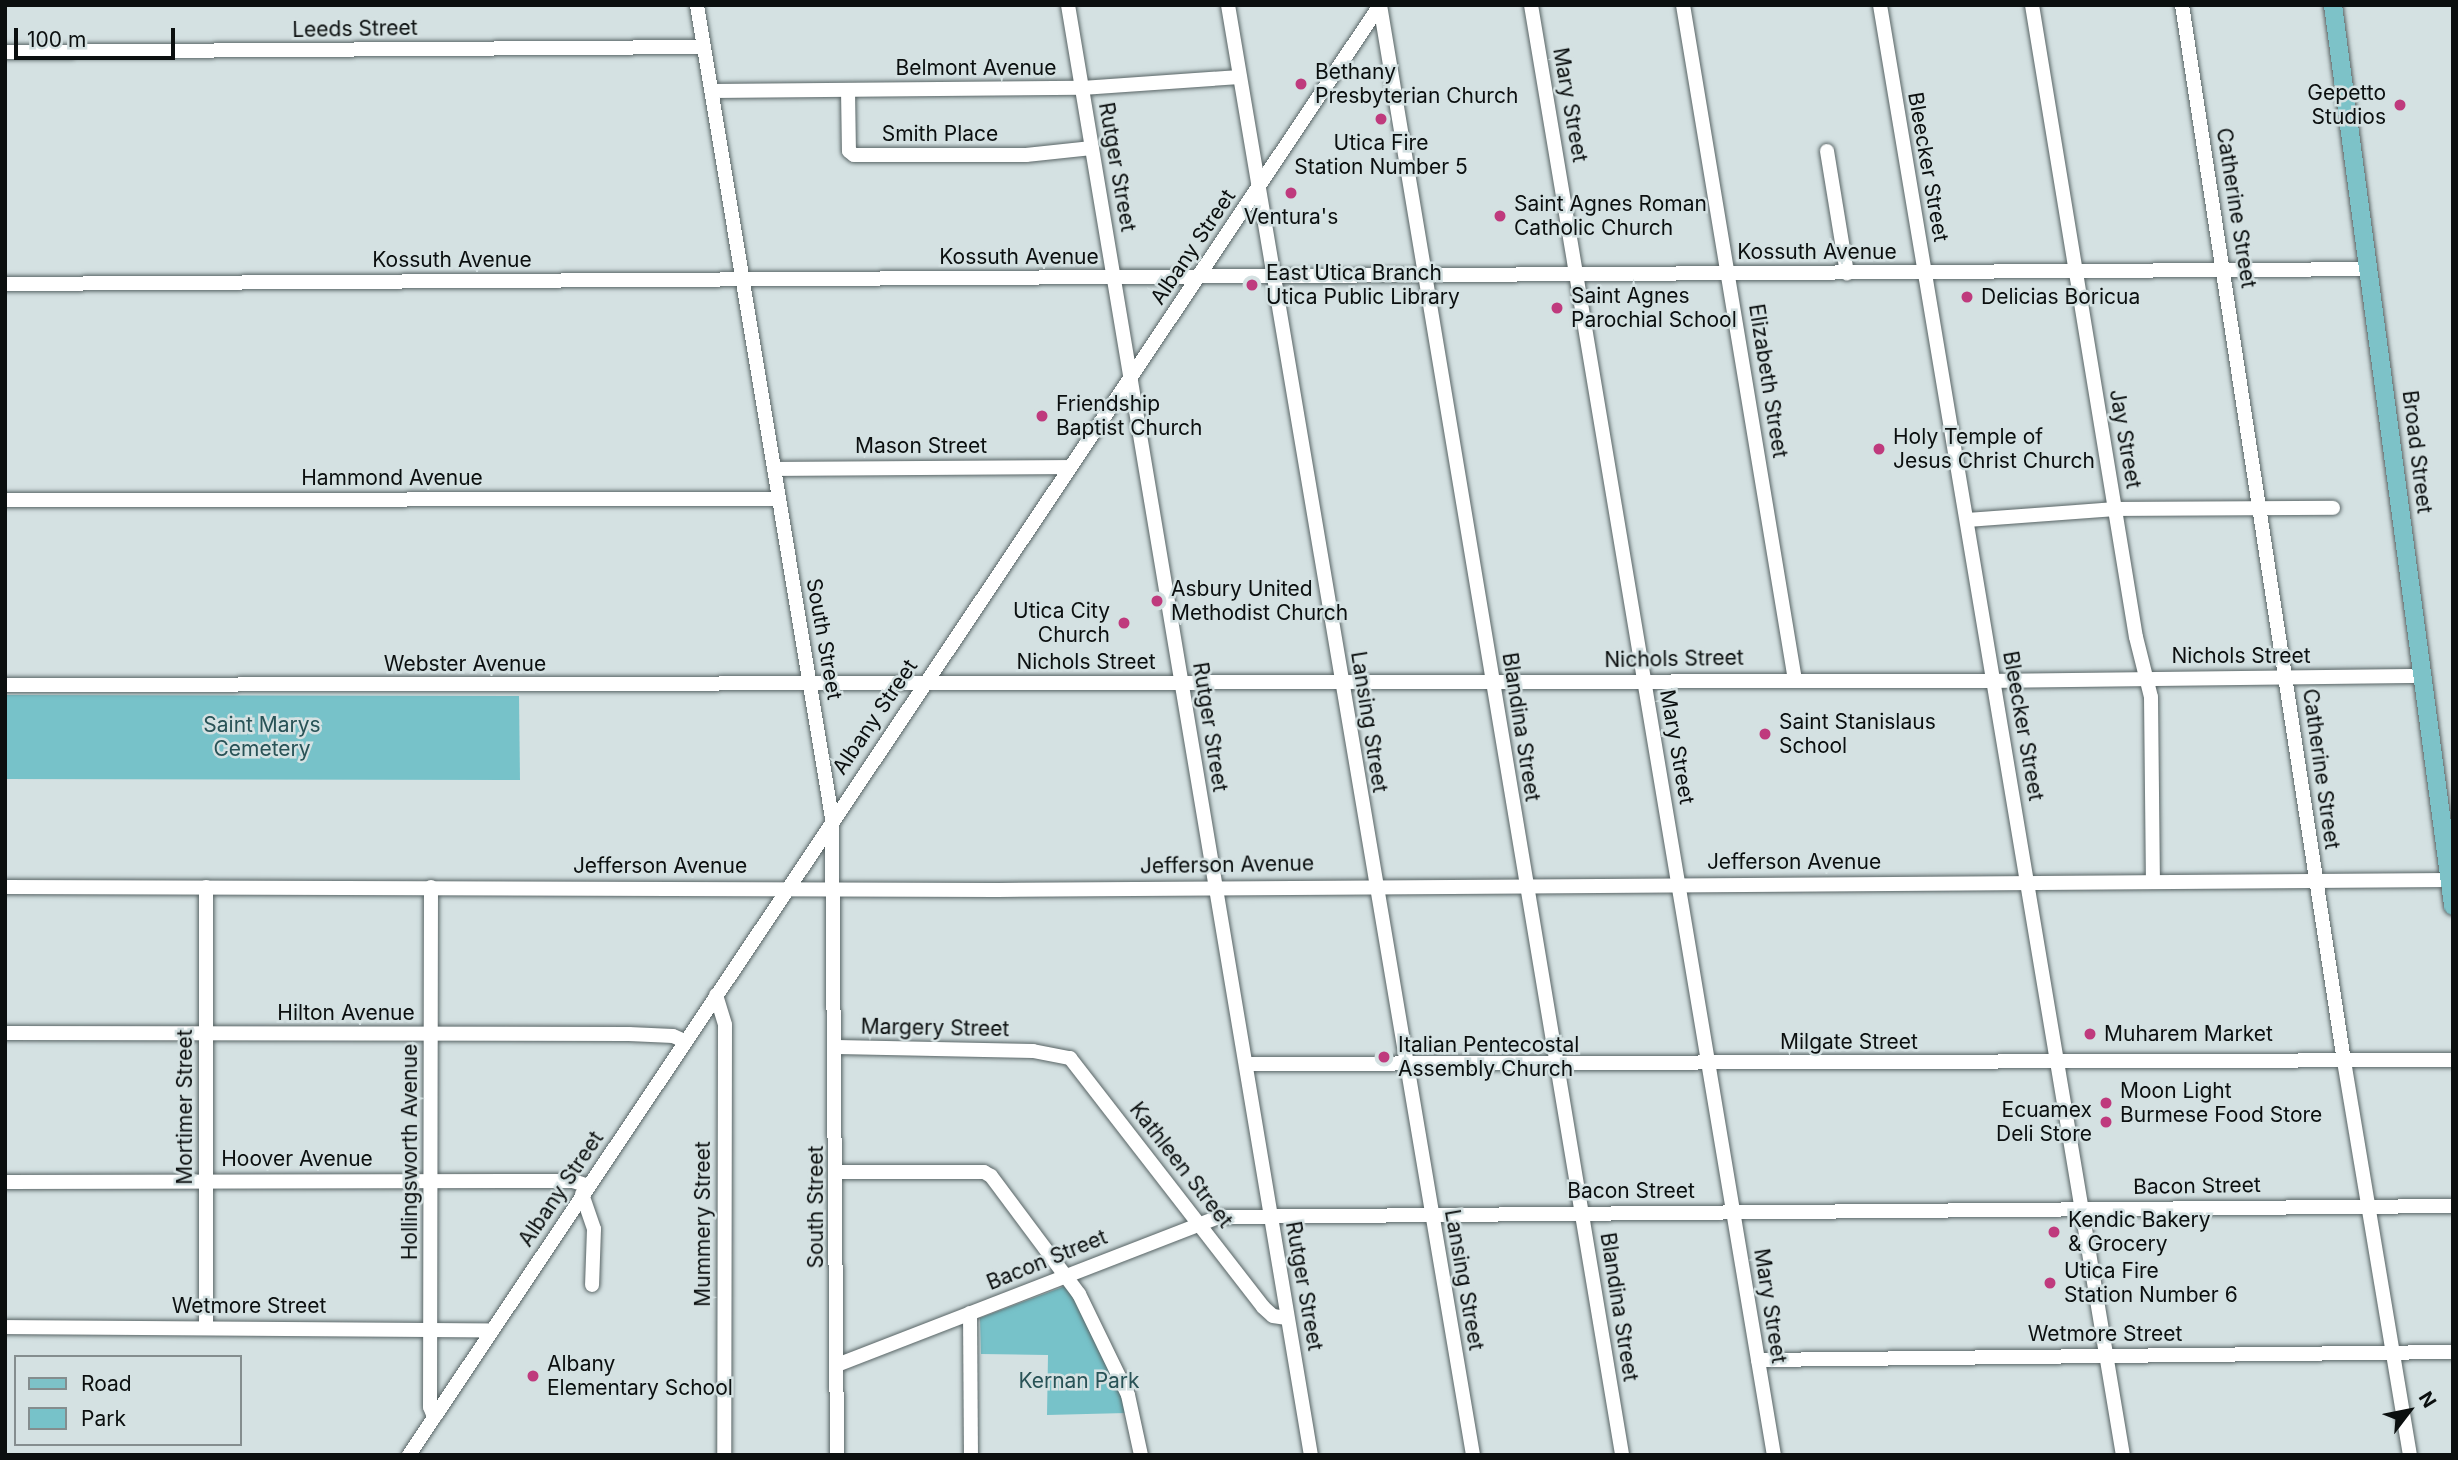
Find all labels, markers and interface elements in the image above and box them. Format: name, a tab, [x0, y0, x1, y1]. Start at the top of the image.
scale bar	[18, 14, 178, 58]
street label: Leeds Street	[292, 15, 418, 43]
text: 100 m	[27, 27, 86, 52]
street label: Mary Street	[1548, 46, 1592, 164]
street label: Belmont Avenue	[895, 55, 1057, 81]
place label: Bethany Presbyterian Church	[1315, 59, 1518, 109]
marker: Bethany Presbyterian Church	[1293, 76, 1309, 92]
place label: Gepetto Studios	[2307, 80, 2386, 130]
street label: Bleecker Street	[1902, 90, 1954, 244]
marker: Gepetto Studios	[2392, 97, 2408, 113]
street label: Rutger Street	[1093, 100, 1141, 234]
marker: Utica Fire Station Number 5	[1373, 111, 1389, 127]
street label: Smith Place	[882, 121, 998, 147]
street label: Catherine Street	[2211, 126, 2261, 290]
place label: Utica Fire Station Number 5	[1294, 130, 1468, 180]
street label: Albany Street	[1145, 185, 1241, 309]
marker: Ventura's	[1283, 185, 1299, 201]
place label: Saint Agnes Roman Catholic Church	[1514, 191, 1707, 241]
place label: Ventura's	[1244, 204, 1338, 230]
marker: Saint Agnes Roman Catholic Church	[1492, 208, 1508, 224]
street label: Kossuth Avenue	[1737, 239, 1897, 265]
street label: Kossuth Avenue	[939, 244, 1099, 270]
street label: Kossuth Avenue	[372, 247, 532, 273]
place label: East Utica Branch Utica Public Library	[1266, 260, 1460, 310]
marker: East Utica Branch Utica Public Library	[1244, 277, 1260, 293]
place label: Saint Agnes Parochial School	[1571, 283, 1737, 333]
place label: Delicias Boricua	[1981, 284, 2140, 310]
marker: Delicias Boricua	[1959, 289, 1975, 305]
marker: Saint Agnes Parochial School	[1549, 300, 1565, 316]
street label: Elizabeth Street	[1743, 302, 1793, 460]
street label: Jay Street	[2104, 387, 2146, 491]
street label: Broad Street	[2397, 389, 2437, 515]
place label: Friendship Baptist Church	[1056, 391, 1202, 441]
marker: Friendship Baptist Church	[1034, 408, 1050, 424]
place label: Holy Temple of Jesus Christ Church	[1893, 424, 2095, 474]
street label: Mason Street	[855, 433, 987, 459]
marker: Holy Temple of Jesus Christ Church	[1871, 441, 1887, 457]
street label: Hammond Avenue	[301, 465, 483, 491]
street label: South Street	[801, 576, 847, 702]
place label: Asbury United Methodist Church	[1171, 576, 1348, 626]
marker: Asbury United Methodist Church	[1149, 593, 1165, 609]
place label: Utica City Church	[1013, 598, 1110, 648]
marker: Utica City Church	[1116, 615, 1132, 631]
street label: Nichols Street	[2171, 643, 2311, 669]
street label: Nichols Street	[1604, 645, 1744, 673]
street label: Nichols Street	[1016, 649, 1156, 675]
street label: Bleecker Street	[1997, 649, 2049, 803]
street label: Lansing Street	[1345, 650, 1393, 794]
street label: Webster Avenue	[384, 651, 546, 677]
street label: Blandina Street	[1497, 651, 1545, 803]
street label: Albany Street	[827, 655, 923, 779]
street label: Rutger Street	[1187, 660, 1233, 794]
street label: Catherine Street	[2297, 687, 2345, 851]
street label: Mary Street	[1655, 688, 1699, 806]
place label: Saint Stanislaus School	[1779, 709, 1936, 759]
park label: Saint Marys Cemetery	[203, 712, 321, 762]
marker: Saint Stanislaus School	[1757, 726, 1773, 742]
street label: Jefferson Avenue	[1707, 849, 1881, 875]
street label: Jefferson Avenue	[1140, 851, 1314, 879]
street label: Jefferson Avenue	[573, 853, 747, 879]
street label: Hilton Avenue	[277, 1000, 415, 1026]
street label: Margery Street	[860, 1014, 1010, 1042]
place label: Muharem Market	[2104, 1021, 2273, 1047]
marker: Muharem Market	[2082, 1026, 2098, 1042]
street label: Mortimer Street	[172, 1029, 198, 1185]
street label: Milgate Street	[1780, 1029, 1918, 1055]
place label: Italian Pentecostal Assembly Church	[1398, 1032, 1579, 1082]
street label: Hollingsworth Avenue	[397, 1044, 423, 1260]
marker: Italian Pentecostal Assembly Church	[1376, 1049, 1392, 1065]
place label: Moon Light Burmese Food Store	[2120, 1078, 2322, 1128]
marker: Moon Light Burmese Food Store	[2098, 1095, 2114, 1111]
street label: Kathleen Street	[1124, 1097, 1238, 1233]
place label: Ecuamex Deli Store	[1996, 1097, 2092, 1147]
marker: Ecuamex Deli Store	[2098, 1114, 2114, 1130]
street label: Albany Street	[513, 1127, 609, 1251]
street label: Mummery Street	[690, 1141, 716, 1307]
street label: Hoover Avenue	[221, 1146, 373, 1172]
street label: South Street	[803, 1146, 829, 1268]
street label: Bacon Street	[2133, 1172, 2261, 1200]
street label: Bacon Street	[1567, 1178, 1695, 1204]
place label: Kendic Bakery & Grocery	[2068, 1207, 2211, 1257]
street label: Lansing Street	[1439, 1208, 1489, 1352]
street label: Rutger Street	[1280, 1219, 1328, 1353]
street label: Bacon Street	[983, 1224, 1111, 1296]
marker: Kendic Bakery & Grocery	[2046, 1224, 2062, 1240]
street label: Blandina Street	[1595, 1231, 1643, 1383]
street label: Mary Street	[1748, 1247, 1792, 1365]
place label: Utica Fire Station Number 6	[2064, 1258, 2238, 1308]
marker: Utica Fire Station Number 6	[2042, 1275, 2058, 1291]
street label: Wetmore Street	[172, 1293, 326, 1319]
street label: Wetmore Street	[2028, 1321, 2182, 1347]
place label: Albany Elementary School	[547, 1351, 733, 1401]
legend	[14, 1355, 242, 1446]
marker: Albany Elementary School	[525, 1368, 541, 1384]
park label: Kernan Park	[1018, 1368, 1140, 1394]
text: Road	[81, 1371, 132, 1396]
north arrow	[2374, 1376, 2444, 1446]
text: N	[2414, 1387, 2441, 1412]
text: Park	[81, 1406, 126, 1431]

